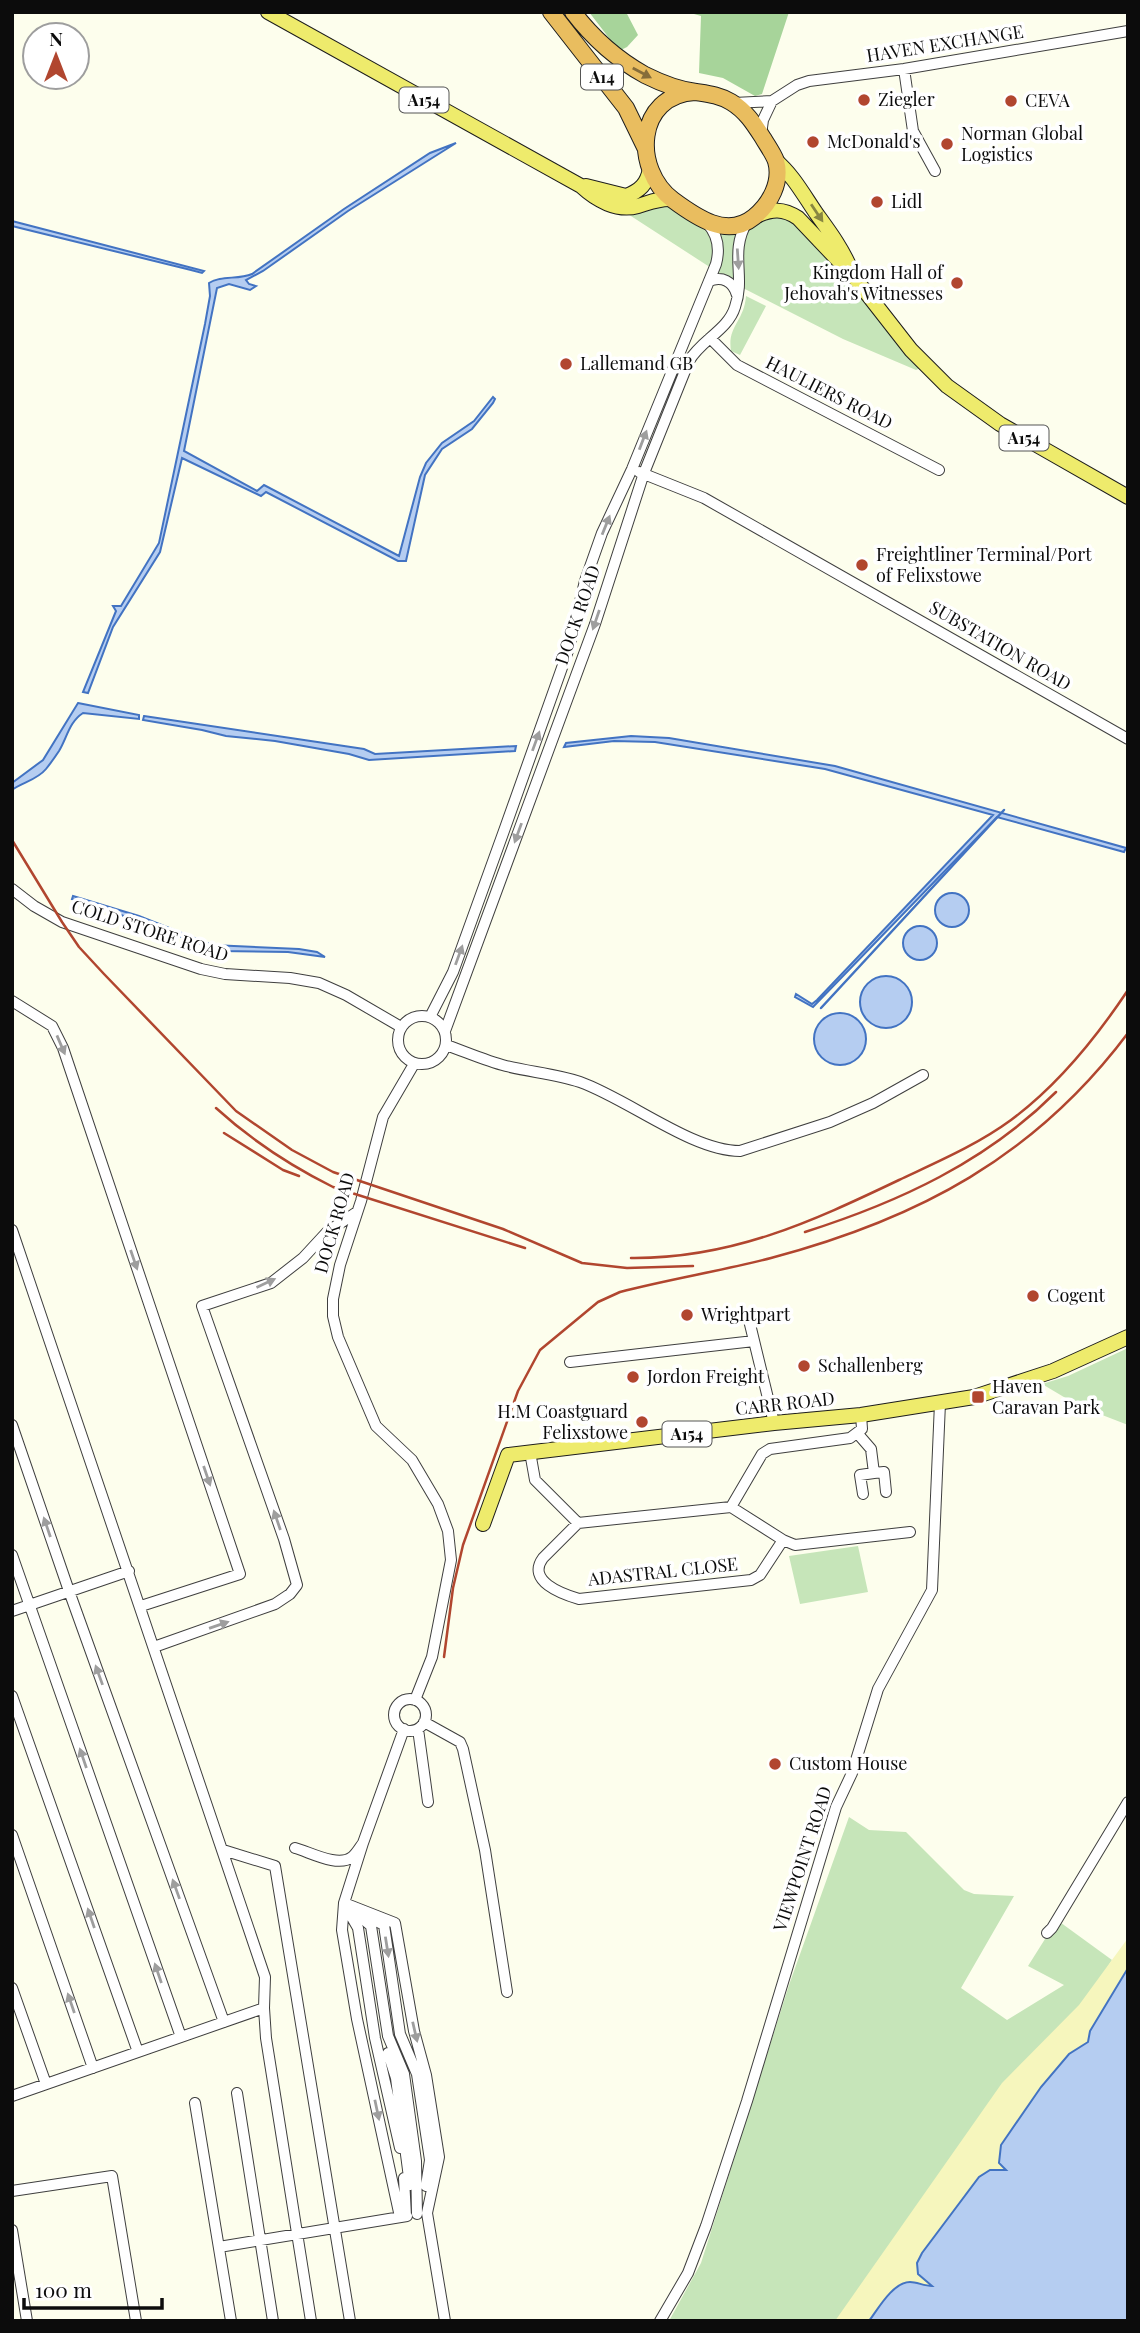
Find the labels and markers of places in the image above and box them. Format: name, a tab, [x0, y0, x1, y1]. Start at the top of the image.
place label: Ziegler	[878, 87, 935, 111]
place label: CEVA	[1025, 88, 1071, 112]
marker: Ziegler	[856, 92, 872, 108]
marker: CEVA	[1003, 93, 1019, 109]
place label: Norman Global Logistics	[961, 121, 1083, 166]
place label: McDonald's	[827, 129, 921, 153]
marker: McDonald's	[805, 134, 821, 150]
marker: Norman Global Logistics	[939, 136, 955, 152]
place label: Lidl	[891, 189, 922, 213]
marker: Lidl	[869, 194, 885, 210]
place label: Kingdom Hall of Jehovah's Witnesses	[783, 260, 945, 305]
marker: Kingdom Hall of Jehovah's Witnesses	[949, 275, 965, 291]
place label: Lallemand GB	[580, 351, 693, 375]
marker: Lallemand GB	[558, 356, 574, 372]
place label: Freightliner Terminal/Port of Felixstowe	[876, 542, 1092, 587]
marker: Freightliner Terminal/Port of Felixstowe	[854, 557, 870, 573]
place label: Cogent	[1047, 1283, 1105, 1307]
marker: Cogent	[1025, 1288, 1041, 1304]
place label: Wrightpart	[700, 1302, 791, 1326]
marker: Wrightpart	[679, 1307, 695, 1323]
place label: Schallenberg	[818, 1353, 923, 1377]
marker: Schallenberg	[796, 1358, 812, 1374]
place label: Jordon Freight	[646, 1364, 765, 1388]
marker: Jordon Freight	[625, 1369, 641, 1385]
place label: Haven Caravan Park	[992, 1374, 1100, 1419]
marker: Haven Caravan Park	[970, 1389, 986, 1405]
place label: H.M Coastguard Felixstowe	[497, 1399, 629, 1444]
marker: H.M Coastguard Felixstowe	[634, 1414, 650, 1430]
place label: Custom House	[789, 1751, 907, 1775]
marker: Custom House	[767, 1756, 783, 1772]

